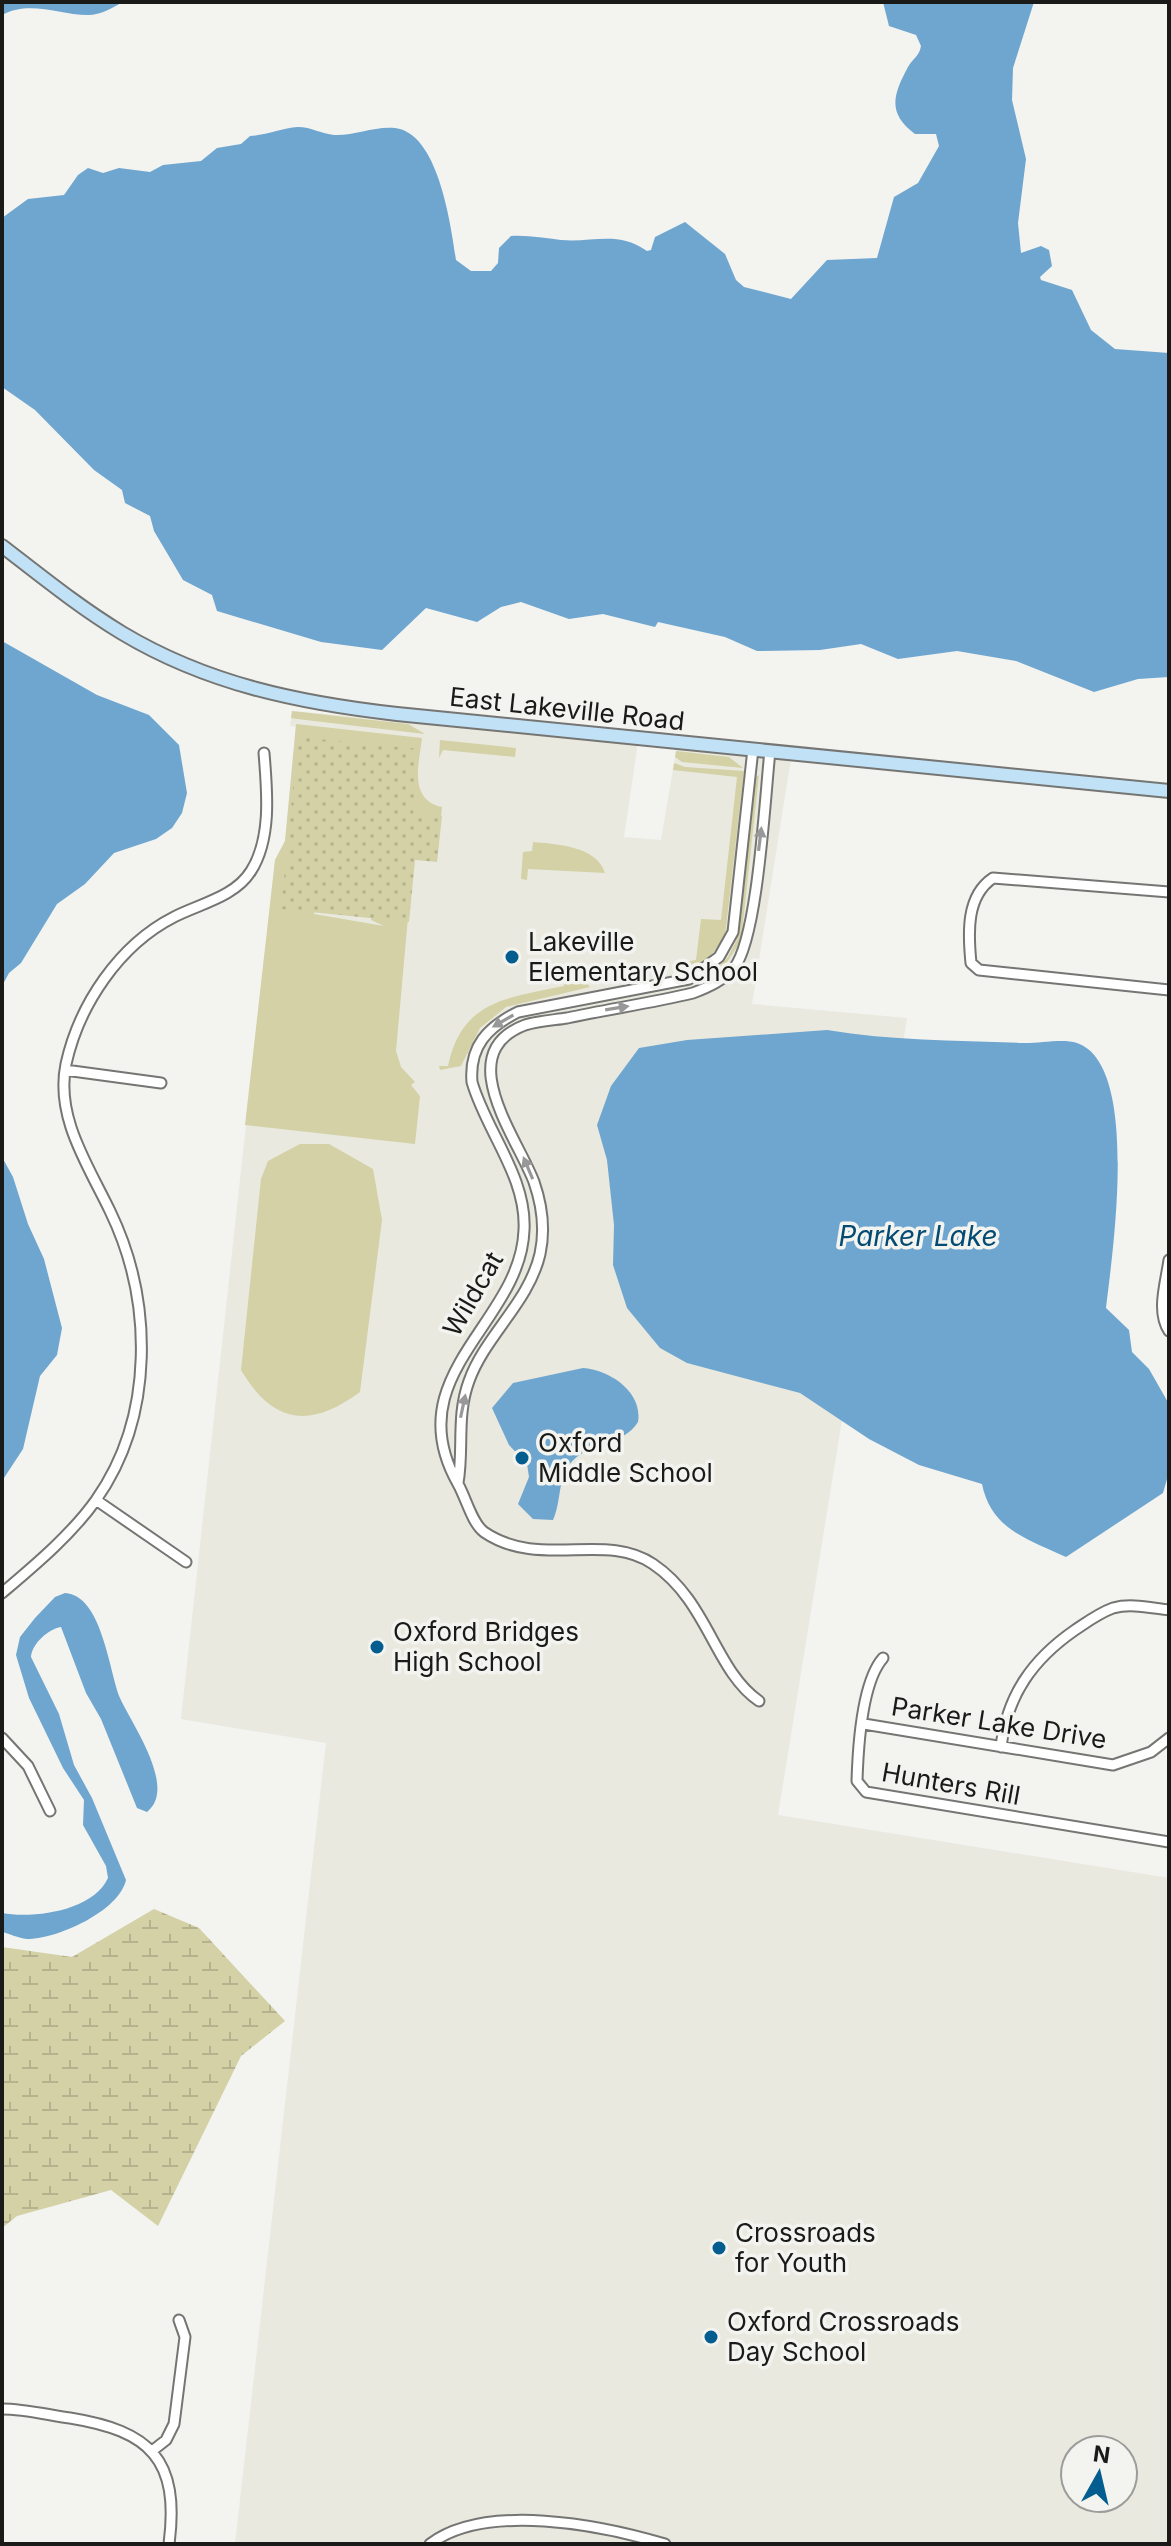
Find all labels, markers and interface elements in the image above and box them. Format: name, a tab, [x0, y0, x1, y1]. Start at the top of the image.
street label: East Lakeville Road	[448, 681, 686, 736]
one-way arrow	[754, 826, 767, 851]
place label: Lakeville Elementary School	[528, 926, 758, 987]
marker: Lakeville Elementary School	[503, 948, 521, 966]
one-way arrow	[604, 1001, 629, 1014]
one-way arrow	[492, 1014, 514, 1028]
one-way arrow	[521, 1156, 534, 1180]
water label: Parker Lake	[838, 1219, 998, 1253]
street label: Wildcat	[436, 1246, 509, 1341]
one-way arrow	[457, 1394, 470, 1419]
place label: Oxford Middle School	[538, 1427, 713, 1488]
marker: Oxford Middle School	[513, 1449, 531, 1467]
place label: Oxford Bridges High School	[393, 1616, 579, 1677]
marker: Oxford Bridges High School	[368, 1638, 386, 1656]
street label: Parker Lake Drive	[889, 1690, 1109, 1755]
street label: Hunters Rill	[879, 1756, 1023, 1811]
place label: Crossroads for Youth	[735, 2217, 876, 2278]
marker: Crossroads for Youth	[710, 2239, 728, 2257]
place label: Oxford Crossroads Day School	[727, 2306, 959, 2367]
marker: Oxford Crossroads Day School	[702, 2328, 720, 2346]
north arrow	[1059, 2434, 1139, 2514]
text: N	[1092, 2440, 1112, 2468]

